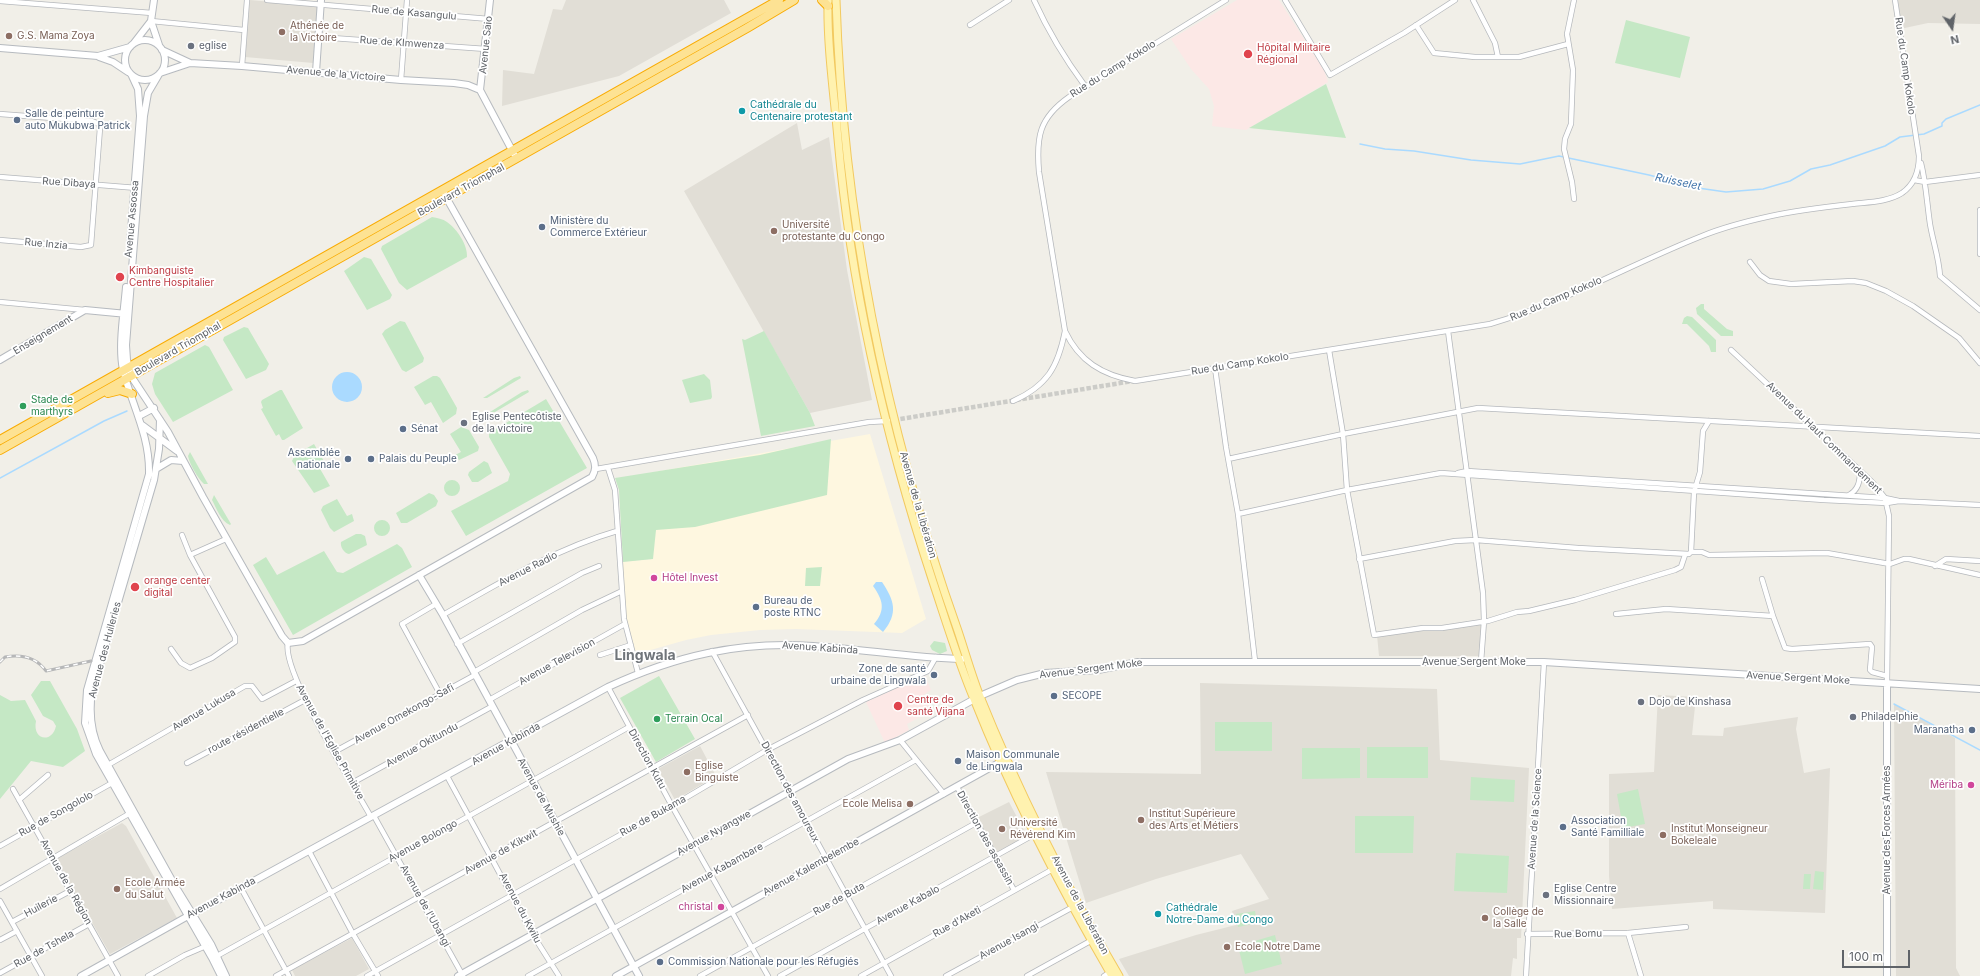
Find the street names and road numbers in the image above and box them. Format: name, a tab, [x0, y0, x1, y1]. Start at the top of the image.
street label: Rue de Kasangulu	[371, 3, 457, 23]
street label: Avenue Saio	[477, 15, 495, 75]
street label: Rue du Camp Kokolo	[1892, 16, 1918, 116]
street label: Rue de KImwenza	[359, 34, 445, 52]
street label: Rue du Camp Kokolo	[1068, 38, 1158, 100]
street label: Avenue de la Victoire	[286, 64, 386, 84]
street label: Boulevard Triomphal	[416, 161, 506, 219]
street label: Rue Dibaya	[42, 175, 96, 191]
street label: Avenue Assossa	[123, 180, 141, 258]
street label: Rue Inzia	[24, 236, 68, 252]
street label: Rue du Camp Kokolo	[1508, 274, 1604, 324]
street label: Enseignement	[11, 313, 75, 357]
street label: Boulevard Triomphal	[133, 319, 223, 379]
street label: Rue du Camp Kokolo	[1190, 350, 1290, 378]
street label: Avenue du Haut Commandement	[1764, 380, 1884, 496]
street label: Avenue de la Libération	[897, 450, 939, 560]
street label: Avenue Radio	[497, 549, 559, 589]
street label: Avenue des Huileries	[86, 600, 124, 700]
street label: Avenue Television	[517, 636, 597, 688]
street label: Avenue Kabinda	[781, 639, 859, 657]
street label: Avenue Sergent Moke	[1422, 656, 1526, 668]
street label: Avenue Sergent Moke	[1039, 657, 1143, 681]
street label: Avenue Sergent Moke	[1746, 669, 1850, 687]
street label: Avenue de l'Eglise Primitive	[293, 682, 367, 802]
street label: Avenue Omekongo-Safi	[352, 682, 456, 746]
street label: Avenue Lukusa	[170, 686, 238, 734]
street label: route résidentielle	[206, 706, 286, 756]
street label: Avenue Okitundu	[384, 720, 460, 770]
street label: Avenue Kabinda	[470, 720, 542, 768]
street label: Direction Kutu	[626, 727, 668, 791]
street label: Direction des amoureux	[758, 740, 822, 844]
street label: Avenue de Mushie	[515, 756, 567, 838]
street label: Avenue des Forces Armées	[1881, 765, 1893, 895]
street label: Avenue de la Science	[1525, 768, 1545, 870]
street label: Rue de Songololo	[17, 789, 95, 839]
street label: Direction des assassin	[954, 789, 1016, 887]
street label: Rue de Bukama	[618, 793, 688, 839]
street label: Avenue Nyangwe	[675, 808, 753, 858]
street label: Avenue Bolongo	[386, 817, 460, 865]
street label: Avenue de Kikwit	[463, 827, 539, 877]
street label: Avenue Kalembelembe	[761, 836, 861, 898]
street label: Avenue de la Région	[37, 837, 95, 927]
street label: Avenue Kabambare	[679, 840, 765, 896]
street label: Avenue de la Libération	[1049, 853, 1111, 957]
street label: Avenue de l'Ubangi	[397, 863, 453, 949]
street label: Avenue du Kwilu	[496, 871, 544, 945]
street label: Avenue Kabinda	[184, 875, 258, 921]
street label: Rue de Buta	[811, 880, 867, 918]
street label: Avenue Kabalo	[874, 883, 942, 927]
street label: Huilerie	[22, 892, 60, 920]
street label: Rue d'Aketi	[931, 904, 983, 940]
street label: Avenue Isangi	[977, 920, 1041, 962]
street label: Rue de Tshela	[12, 928, 76, 970]
street label: Rue Bomu	[1554, 928, 1602, 940]

